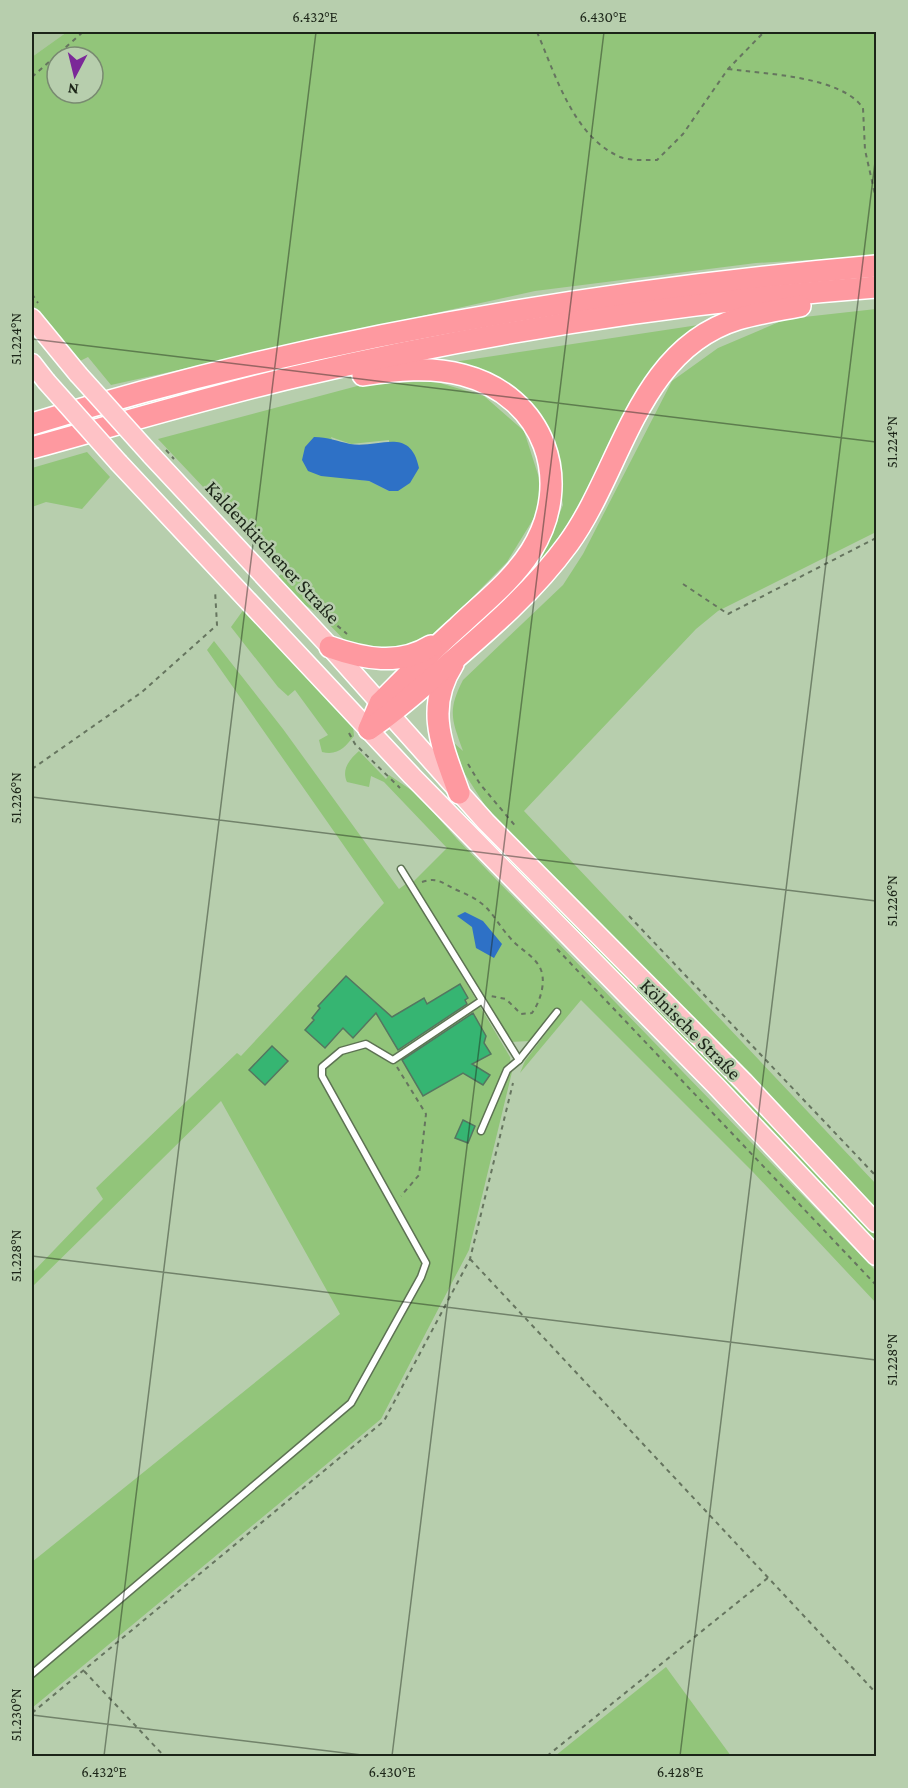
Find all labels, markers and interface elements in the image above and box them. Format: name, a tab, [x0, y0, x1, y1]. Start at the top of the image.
text: 6.432°E	[292, 9, 338, 25]
text: 6.430°E	[579, 9, 627, 25]
north arrow	[45, 45, 105, 105]
text: N	[67, 80, 80, 98]
text: 51.224°N	[8, 313, 24, 365]
text: 51.224°N	[884, 416, 900, 468]
street label: Kaldenkirchener Straße	[201, 476, 345, 628]
text: 51.226°N	[8, 772, 24, 824]
text: 51.226°N	[884, 875, 900, 927]
street label: Kölnische Straße	[636, 974, 746, 1084]
text: 51.228°N	[8, 1230, 24, 1282]
text: 51.228°N	[884, 1334, 900, 1386]
text: 51.230°N	[8, 1688, 24, 1742]
text: 6.432°E	[81, 1764, 127, 1780]
text: 6.430°E	[368, 1764, 416, 1780]
text: 6.428°E	[657, 1764, 703, 1780]

